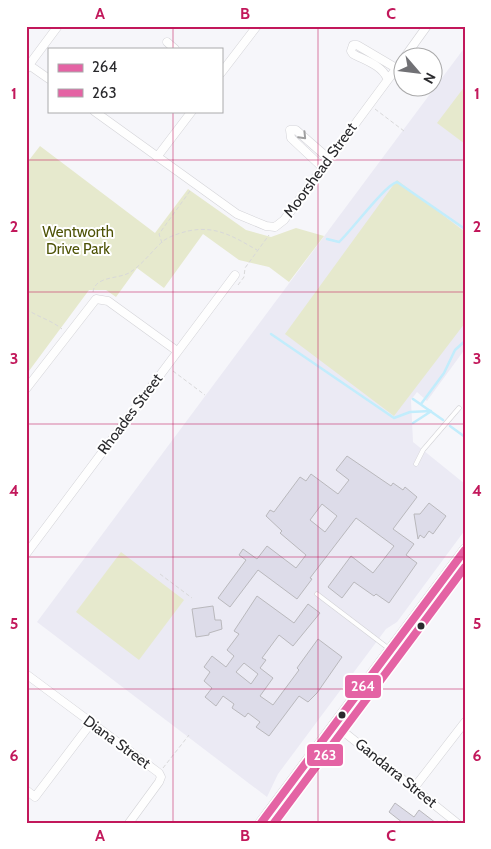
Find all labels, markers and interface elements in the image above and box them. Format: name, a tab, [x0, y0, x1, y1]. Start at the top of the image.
text: A	[95, 4, 105, 23]
text: B	[240, 4, 250, 23]
text: C	[386, 4, 396, 23]
legend	[48, 48, 222, 112]
north arrow	[394, 48, 444, 98]
text: 264	[92, 58, 117, 76]
text: N	[419, 70, 440, 87]
text: 1	[11, 84, 17, 103]
text: 263	[92, 84, 117, 102]
text: 1	[474, 84, 480, 103]
street label: Moorshead Street	[280, 119, 360, 221]
one-way arrow	[297, 130, 306, 139]
text: 2	[10, 217, 18, 236]
text: 2	[473, 217, 481, 236]
park label: Wentworth Drive Park	[42, 223, 114, 258]
text: 3	[10, 349, 18, 368]
text: 3	[473, 349, 481, 368]
street label: Rhoades Street	[94, 370, 166, 458]
text: 4	[9, 481, 19, 500]
text: 4	[472, 481, 482, 500]
text: 5	[10, 614, 18, 633]
text: 5	[473, 614, 481, 633]
unlabelled marker	[416, 621, 426, 631]
line badge: 264	[344, 674, 382, 699]
text: 264	[351, 677, 375, 695]
unlabelled marker	[337, 710, 347, 720]
street label: Diana Street	[80, 712, 154, 772]
street label: Gandarra Street	[352, 735, 440, 811]
line badge: 263	[306, 743, 344, 767]
text: 6	[10, 746, 19, 765]
text: 263	[314, 746, 336, 764]
text: 6	[473, 746, 482, 765]
text: A	[95, 826, 105, 845]
text: B	[240, 826, 250, 845]
text: C	[386, 826, 396, 845]

